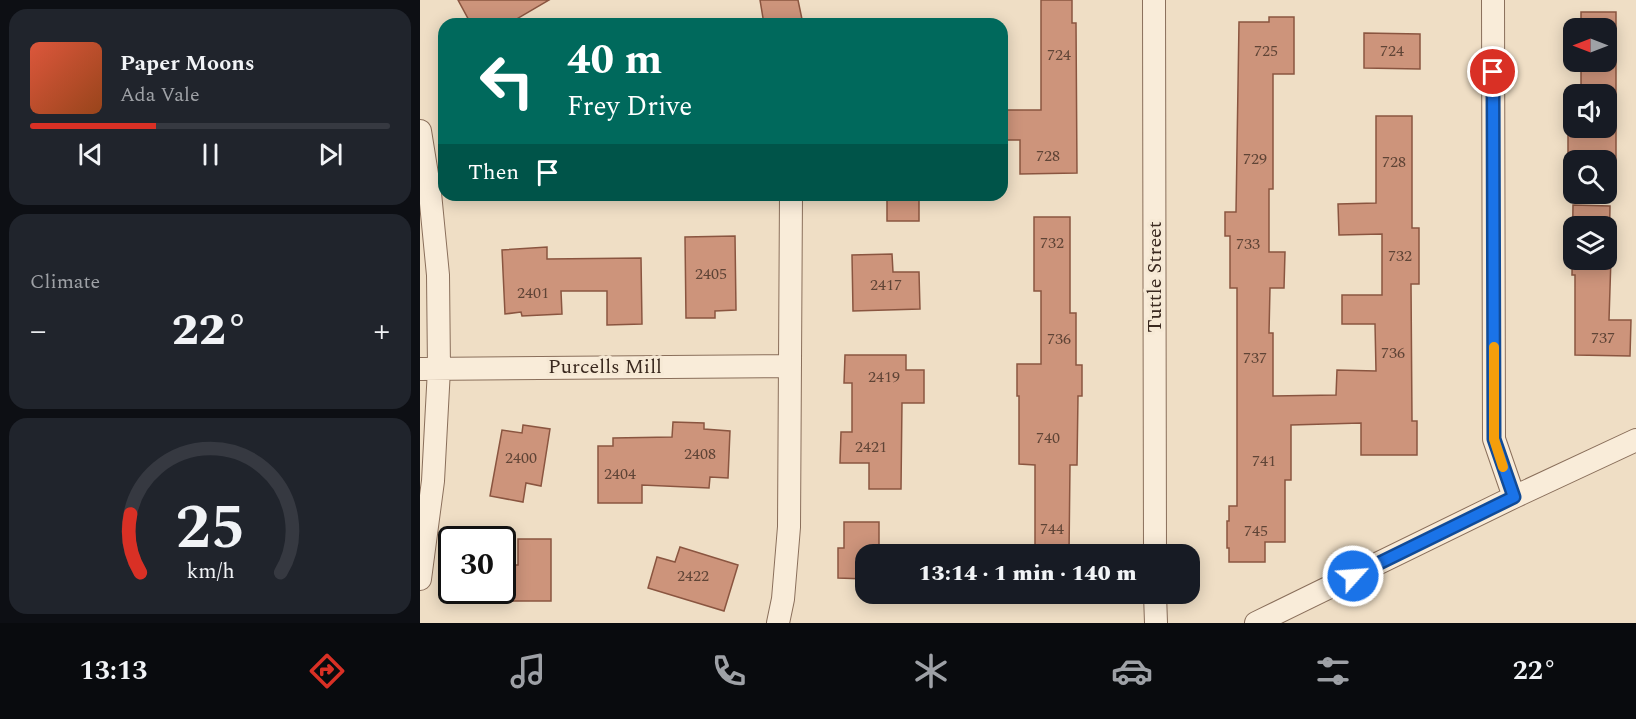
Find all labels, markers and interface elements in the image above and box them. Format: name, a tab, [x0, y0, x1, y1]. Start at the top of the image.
north arrow	[1563, 18, 1617, 72]
map controls	[1563, 18, 1617, 270]
text: 40 m	[567, 29, 662, 92]
house number: 725	[1254, 39, 1278, 63]
house number: 724	[1380, 39, 1404, 63]
icon: left	[468, 42, 546, 120]
house number: 724	[1047, 43, 1071, 67]
pin	[1467, 46, 1518, 97]
text: Paper Moons	[120, 47, 255, 80]
icon: arrive	[1476, 55, 1509, 88]
text: Ada Vale	[120, 80, 200, 110]
button: sound	[1563, 84, 1617, 138]
text: Frey Drive	[567, 86, 692, 128]
icon: previous	[74, 138, 107, 171]
icon: pause	[194, 138, 227, 171]
icon: next	[314, 138, 347, 171]
house number: 728	[1036, 144, 1060, 168]
house number: 729	[1243, 147, 1267, 171]
house number: 728	[1382, 150, 1406, 174]
button: search	[1563, 150, 1617, 204]
text: Then	[468, 156, 519, 189]
icon: arrive	[531, 156, 564, 189]
button: layers	[1563, 216, 1617, 270]
street label: Tuttle Street	[1140, 221, 1170, 333]
house number: 732	[1040, 231, 1064, 255]
house number: 733	[1236, 232, 1260, 256]
house number: 732	[1388, 244, 1412, 268]
house number: 2405	[695, 262, 727, 286]
text: Climate	[30, 267, 100, 297]
house number: 2417	[870, 273, 902, 297]
house number: 2401	[517, 281, 549, 305]
text: 22°	[172, 296, 248, 365]
text: −	[30, 306, 47, 356]
text: +	[373, 306, 390, 356]
house number: 737	[1591, 326, 1615, 350]
house number: 736	[1047, 327, 1071, 351]
house number: 736	[1381, 341, 1405, 365]
house number: 737	[1243, 346, 1267, 370]
street label: Purcells Mill	[548, 352, 662, 382]
house number: 2419	[868, 365, 900, 389]
house number: 740	[1036, 426, 1060, 450]
house number: 2421	[855, 435, 887, 459]
house number: 2408	[684, 442, 716, 466]
house number: 2400	[505, 446, 537, 470]
house number: 741	[1252, 449, 1276, 473]
house number: 2404	[604, 462, 636, 486]
text: 25	[175, 481, 245, 576]
house number: 744	[1040, 517, 1064, 541]
house number: 745	[1244, 519, 1268, 543]
speed limit sign: 30	[438, 526, 516, 604]
position arrow	[1321, 544, 1385, 608]
text: km/h	[186, 556, 234, 589]
text: 13:14 · 1 min · 140 m	[918, 557, 1137, 590]
house number: 2422	[677, 564, 709, 588]
text: 13:13	[80, 650, 147, 692]
icon: directions	[306, 650, 348, 692]
icon: music	[507, 650, 549, 692]
icon: phone	[708, 650, 750, 692]
icon: climate	[910, 650, 952, 692]
icon: car	[1111, 650, 1153, 692]
icon: filters	[1312, 650, 1354, 692]
text: 22°	[1513, 650, 1556, 692]

